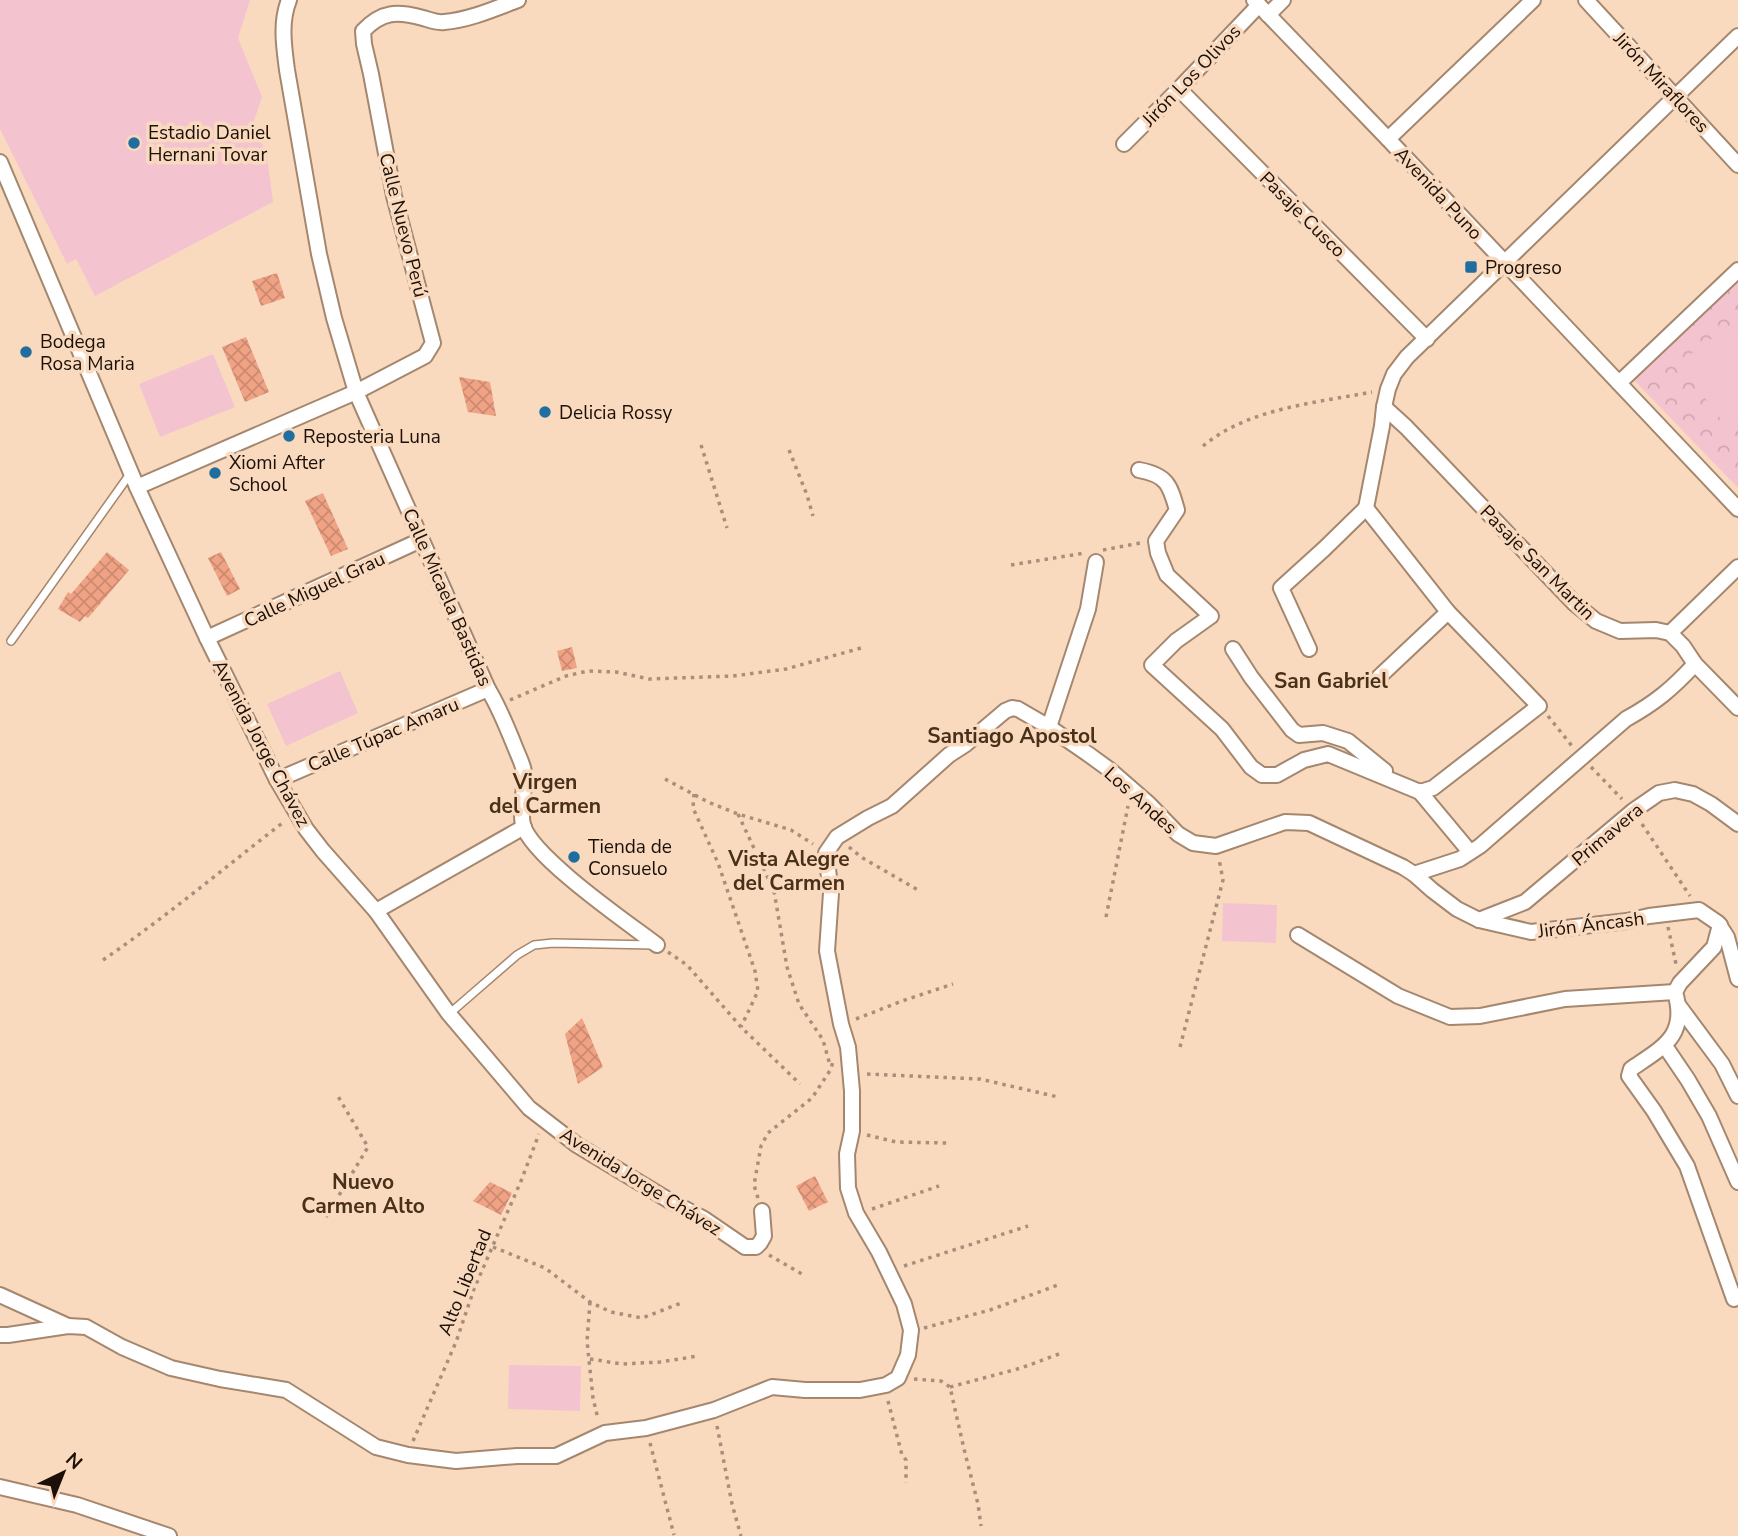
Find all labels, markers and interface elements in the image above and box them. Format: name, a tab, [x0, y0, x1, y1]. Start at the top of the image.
street label: Jirón Los Olivos	[1136, 19, 1247, 133]
street label: Jirón Miraflores	[1607, 26, 1715, 139]
place label: Estadio Daniel Hernani Tovar	[148, 120, 271, 168]
marker: Estadio Daniel Hernani Tovar	[126, 135, 142, 151]
street label: Avenida Puno	[1388, 142, 1488, 246]
street label: Calle Nuevo Perú	[373, 150, 434, 300]
street label: Pasaje Cusco	[1254, 166, 1351, 263]
place label: Progreso	[1485, 255, 1562, 281]
marker: Progreso	[1463, 259, 1479, 275]
place label: Bodega Rosa Maria	[40, 329, 135, 377]
marker: Bodega Rosa Maria	[18, 344, 34, 360]
place label: Delicia Rossy	[559, 400, 673, 426]
marker: Delicia Rossy	[537, 404, 553, 420]
place label: Reposteria Luna	[303, 424, 441, 450]
marker: Reposteria Luna	[281, 428, 297, 444]
place label: Xiomi After School	[229, 450, 325, 498]
marker: Xiomi After School	[207, 465, 223, 481]
street label: Pasaje San Martin	[1474, 499, 1601, 626]
street label: Calle Micaela Bastidas	[396, 504, 498, 690]
street label: Calle Miguel Grau	[240, 546, 389, 634]
street label: Avenida Jorge Chávez	[206, 655, 316, 832]
district label: San Gabriel	[1274, 667, 1388, 695]
street label: Calle Túpac Amaru	[304, 691, 463, 779]
district label: Santiago Apostol	[927, 722, 1097, 750]
street label: Los Andes	[1098, 761, 1182, 840]
district label: Virgen del Carmen	[489, 768, 601, 820]
street label: Primavera	[1566, 797, 1649, 872]
place label: Tienda de Consuelo	[588, 834, 672, 882]
district label: Vista Alegre del Carmen	[727, 845, 850, 897]
marker: Tienda de Consuelo	[566, 849, 582, 865]
street label: Jirón Áncash	[1536, 906, 1646, 945]
street label: Avenida Jorge Chávez	[555, 1122, 726, 1242]
district label: Nuevo Carmen Alto	[301, 1168, 425, 1220]
street label: Alto Libertad	[432, 1225, 498, 1339]
north arrow	[28, 1438, 98, 1508]
text: N	[60, 1447, 88, 1476]

